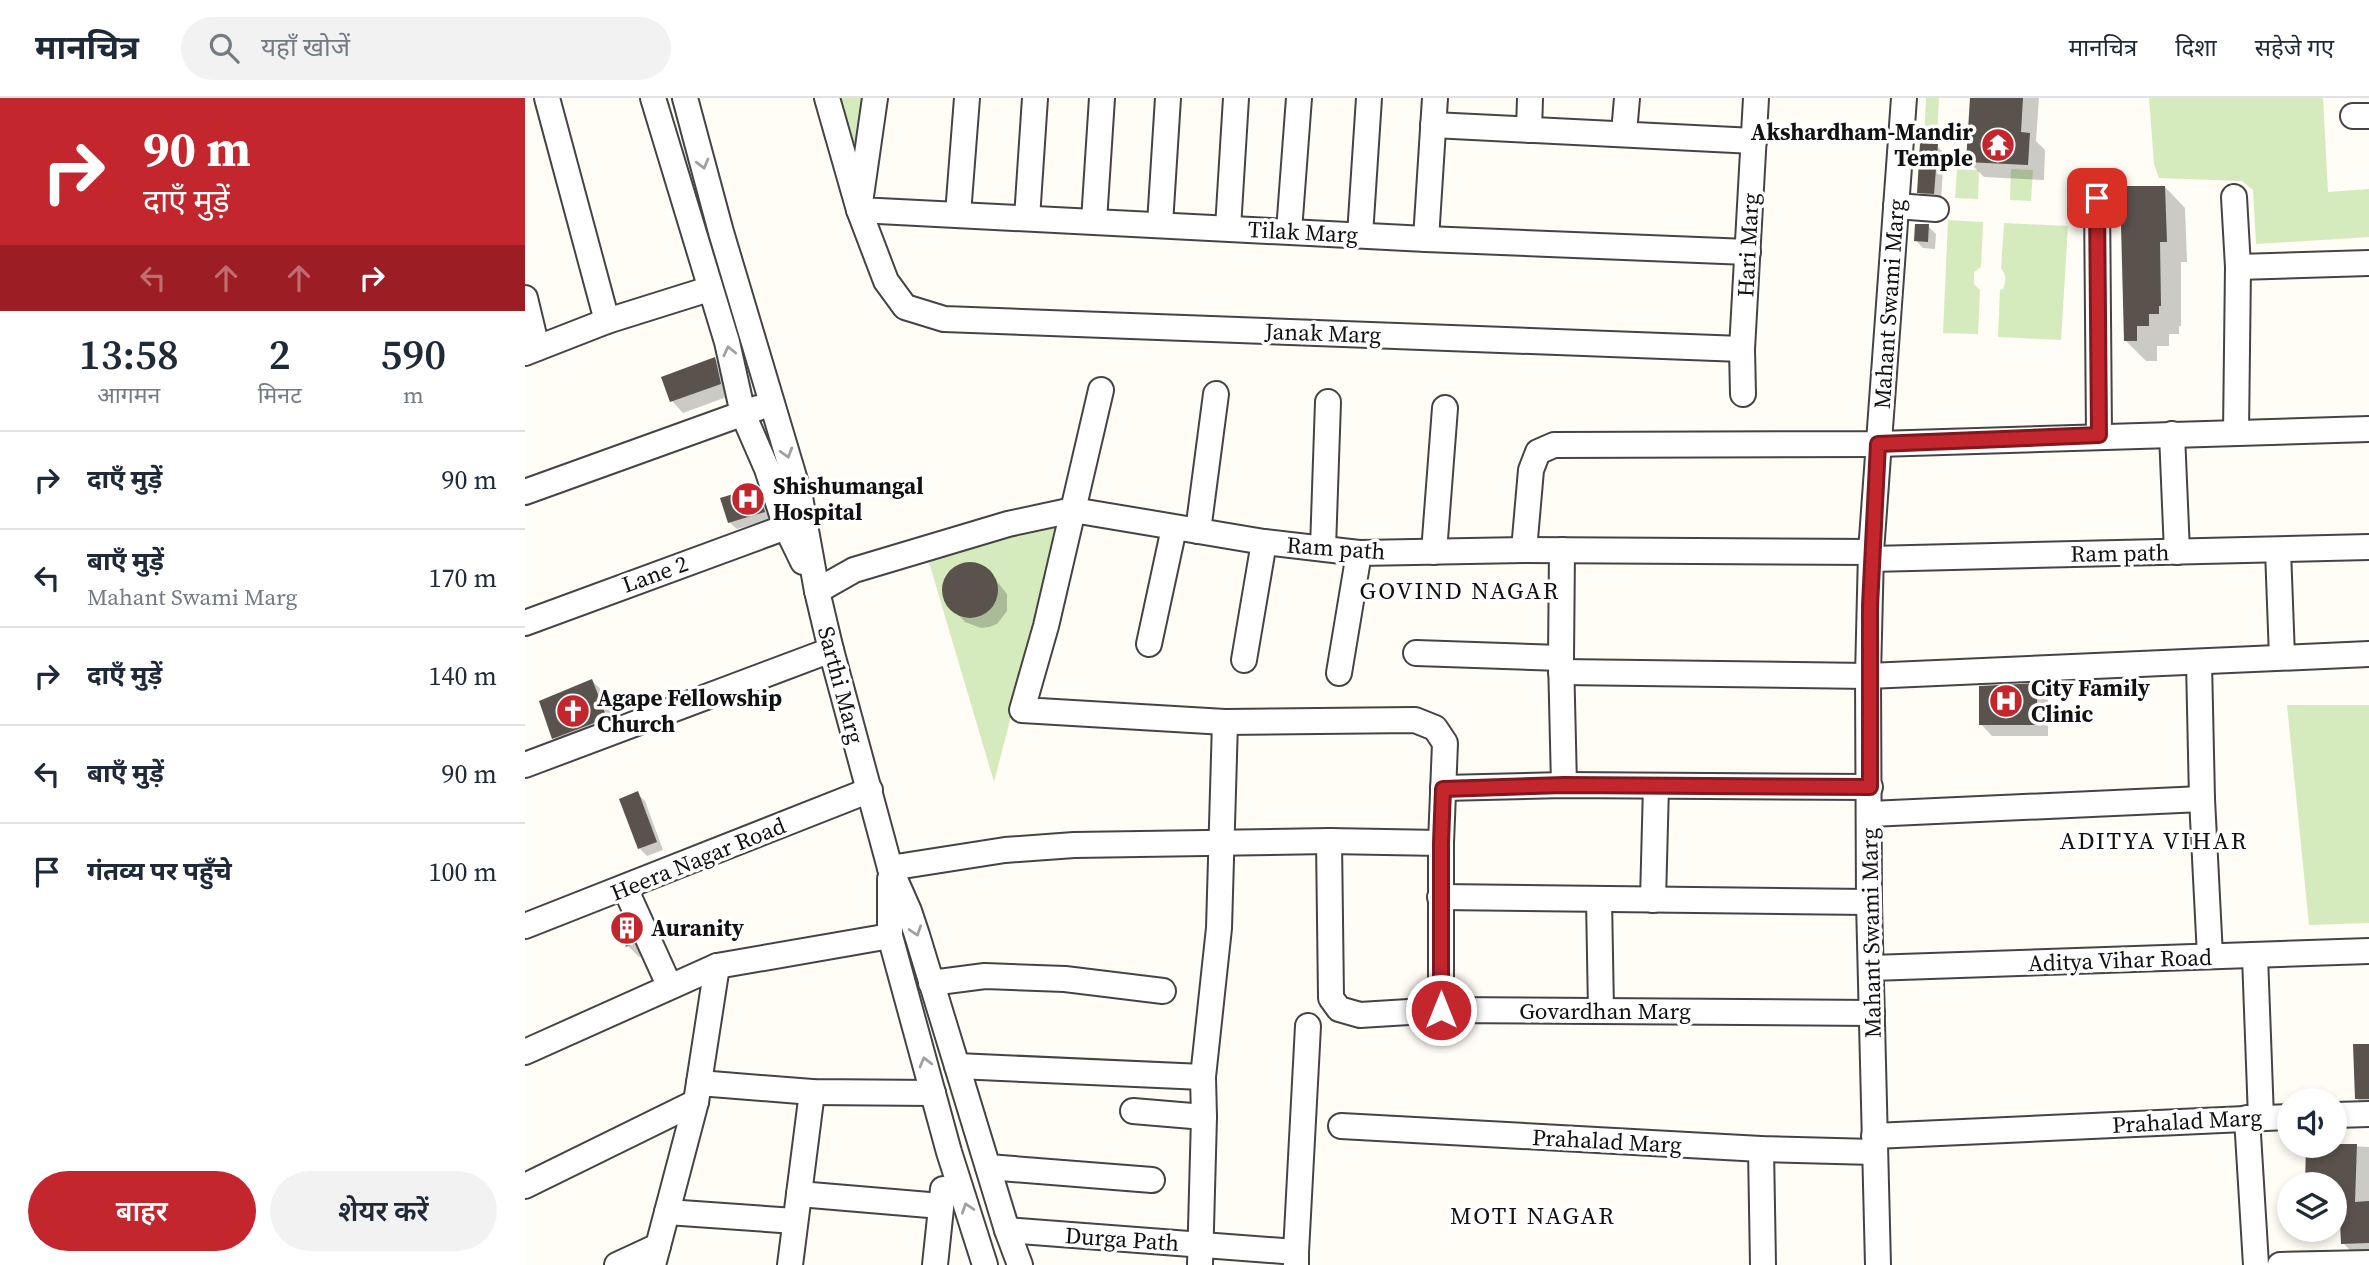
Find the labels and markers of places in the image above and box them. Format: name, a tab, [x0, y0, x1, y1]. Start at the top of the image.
place label: Akshardham-Mandir Temple	[1751, 116, 1973, 174]
temple icon: Akshardham-Mandir Temple	[1979, 126, 2017, 164]
pin	[2067, 168, 2127, 228]
place label: Shishumangal Hospital	[773, 470, 924, 528]
hospital icon: Shishumangal Hospital	[729, 480, 767, 518]
place label: City Family Clinic	[2031, 672, 2151, 730]
place label: Agape Fellowship Church	[597, 682, 782, 740]
hospital icon: City Family Clinic	[1987, 682, 2025, 720]
church icon: Agape Fellowship Church	[554, 692, 592, 730]
building icon: Auranity	[608, 909, 646, 947]
place label: Auranity	[651, 912, 745, 944]

